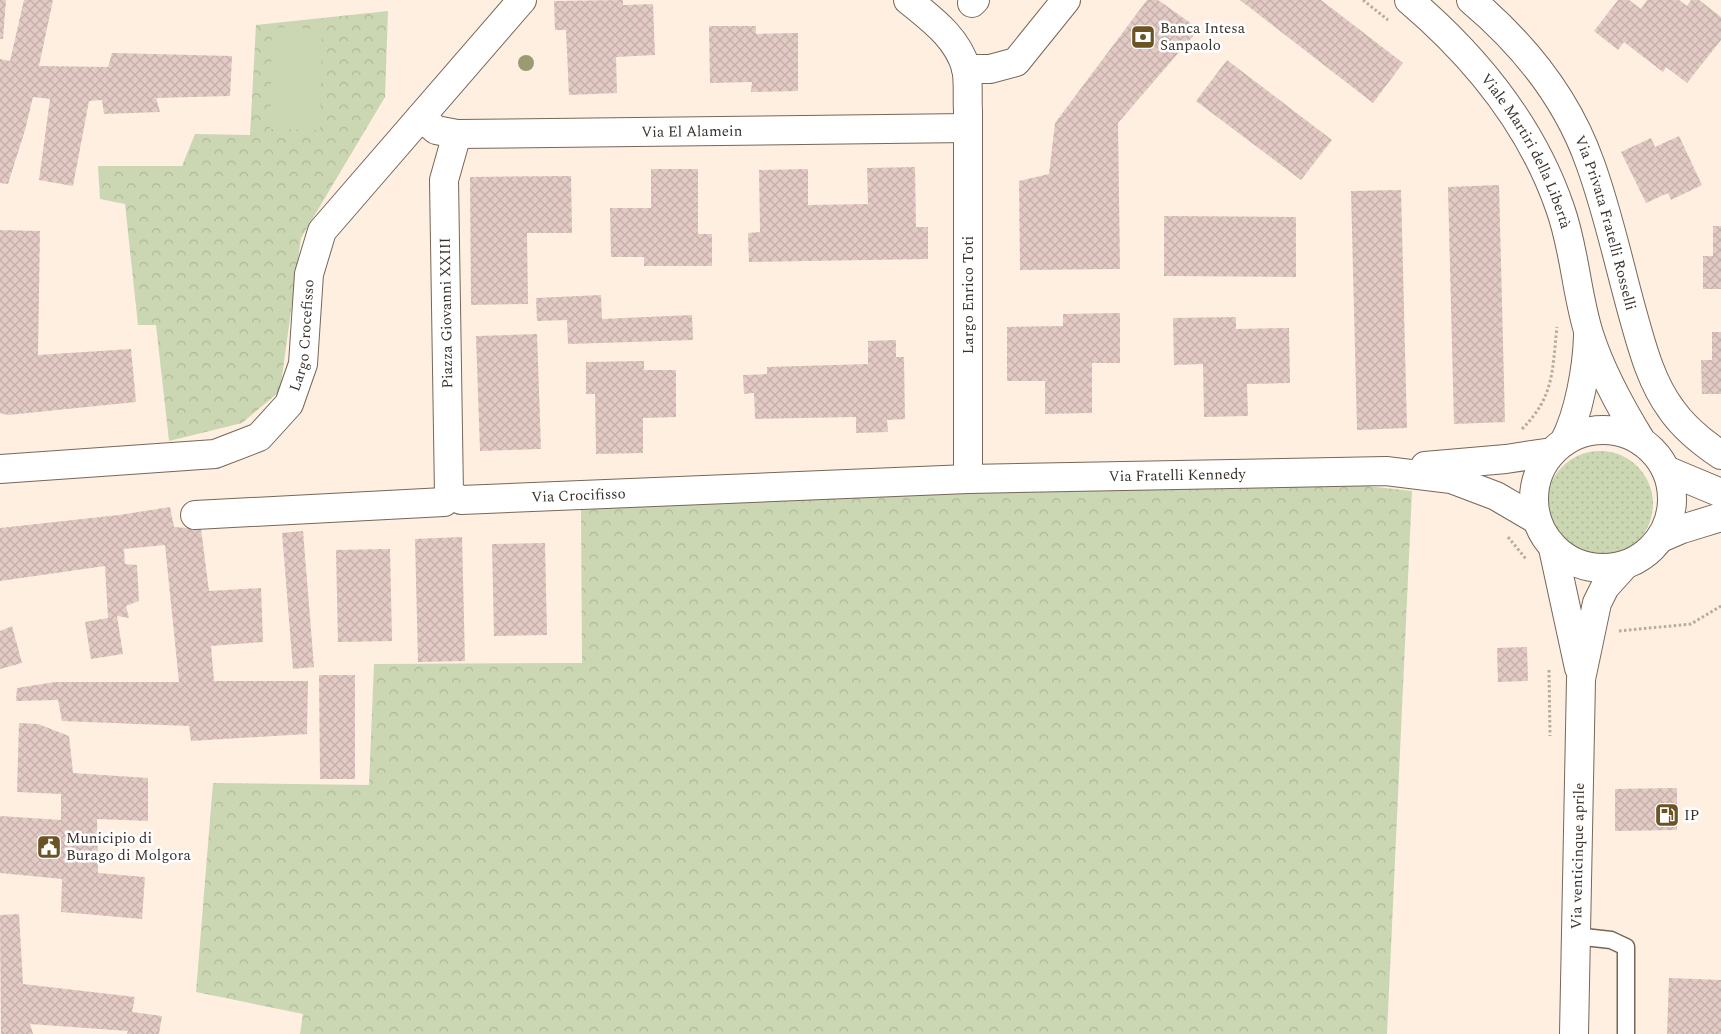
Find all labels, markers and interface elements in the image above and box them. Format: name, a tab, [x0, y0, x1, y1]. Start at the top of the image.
place label: Banca Intesa Sanpaolo	[1160, 17, 1246, 57]
bank icon: Banca Intesa Sanpaolo	[1130, 24, 1156, 50]
street label: Viale Martiri della Libertà	[1475, 68, 1577, 232]
street label: Via El Alamein	[641, 120, 743, 144]
street label: Via Privata Fratelli Rosselli	[1568, 132, 1642, 313]
street label: Largo Enrico Toti	[957, 236, 980, 354]
street label: Piazza Giovanni XXIII	[434, 237, 459, 389]
street label: Largo Crocefisso	[283, 279, 321, 395]
street label: Via Fratelli Kennedy	[1108, 463, 1247, 488]
street label: Via Crocifisso	[531, 482, 626, 509]
street label: Via venticinque aprile	[1565, 782, 1591, 930]
fuel station icon: IP	[1654, 802, 1680, 828]
place label: IP	[1684, 804, 1699, 827]
place label: Municipio di Burago di Molgora	[66, 827, 192, 867]
public building icon: Municipio di Burago di Molgora	[36, 834, 62, 860]

